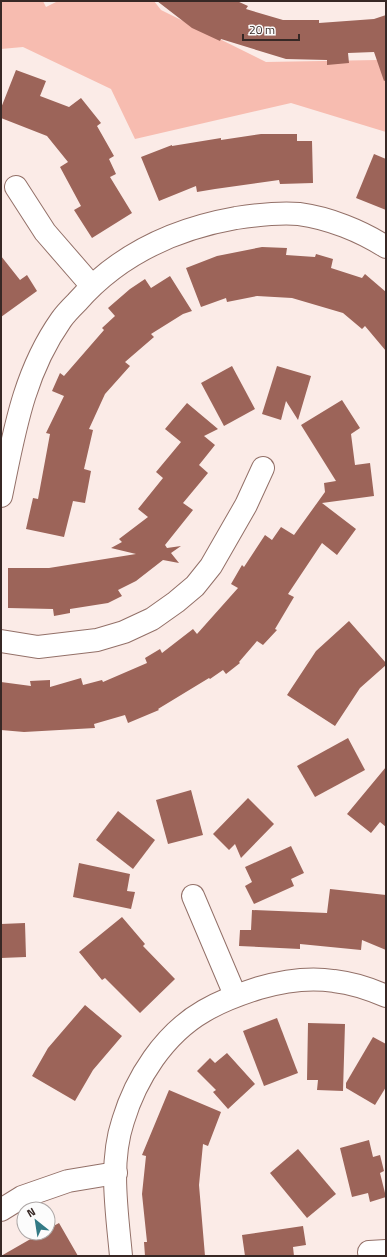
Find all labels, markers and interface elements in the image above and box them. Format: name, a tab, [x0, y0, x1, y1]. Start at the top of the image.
scale bar	[243, 16, 299, 42]
text: 20 m	[249, 20, 275, 39]
north arrow	[16, 1201, 56, 1241]
text: N	[24, 1204, 38, 1221]

